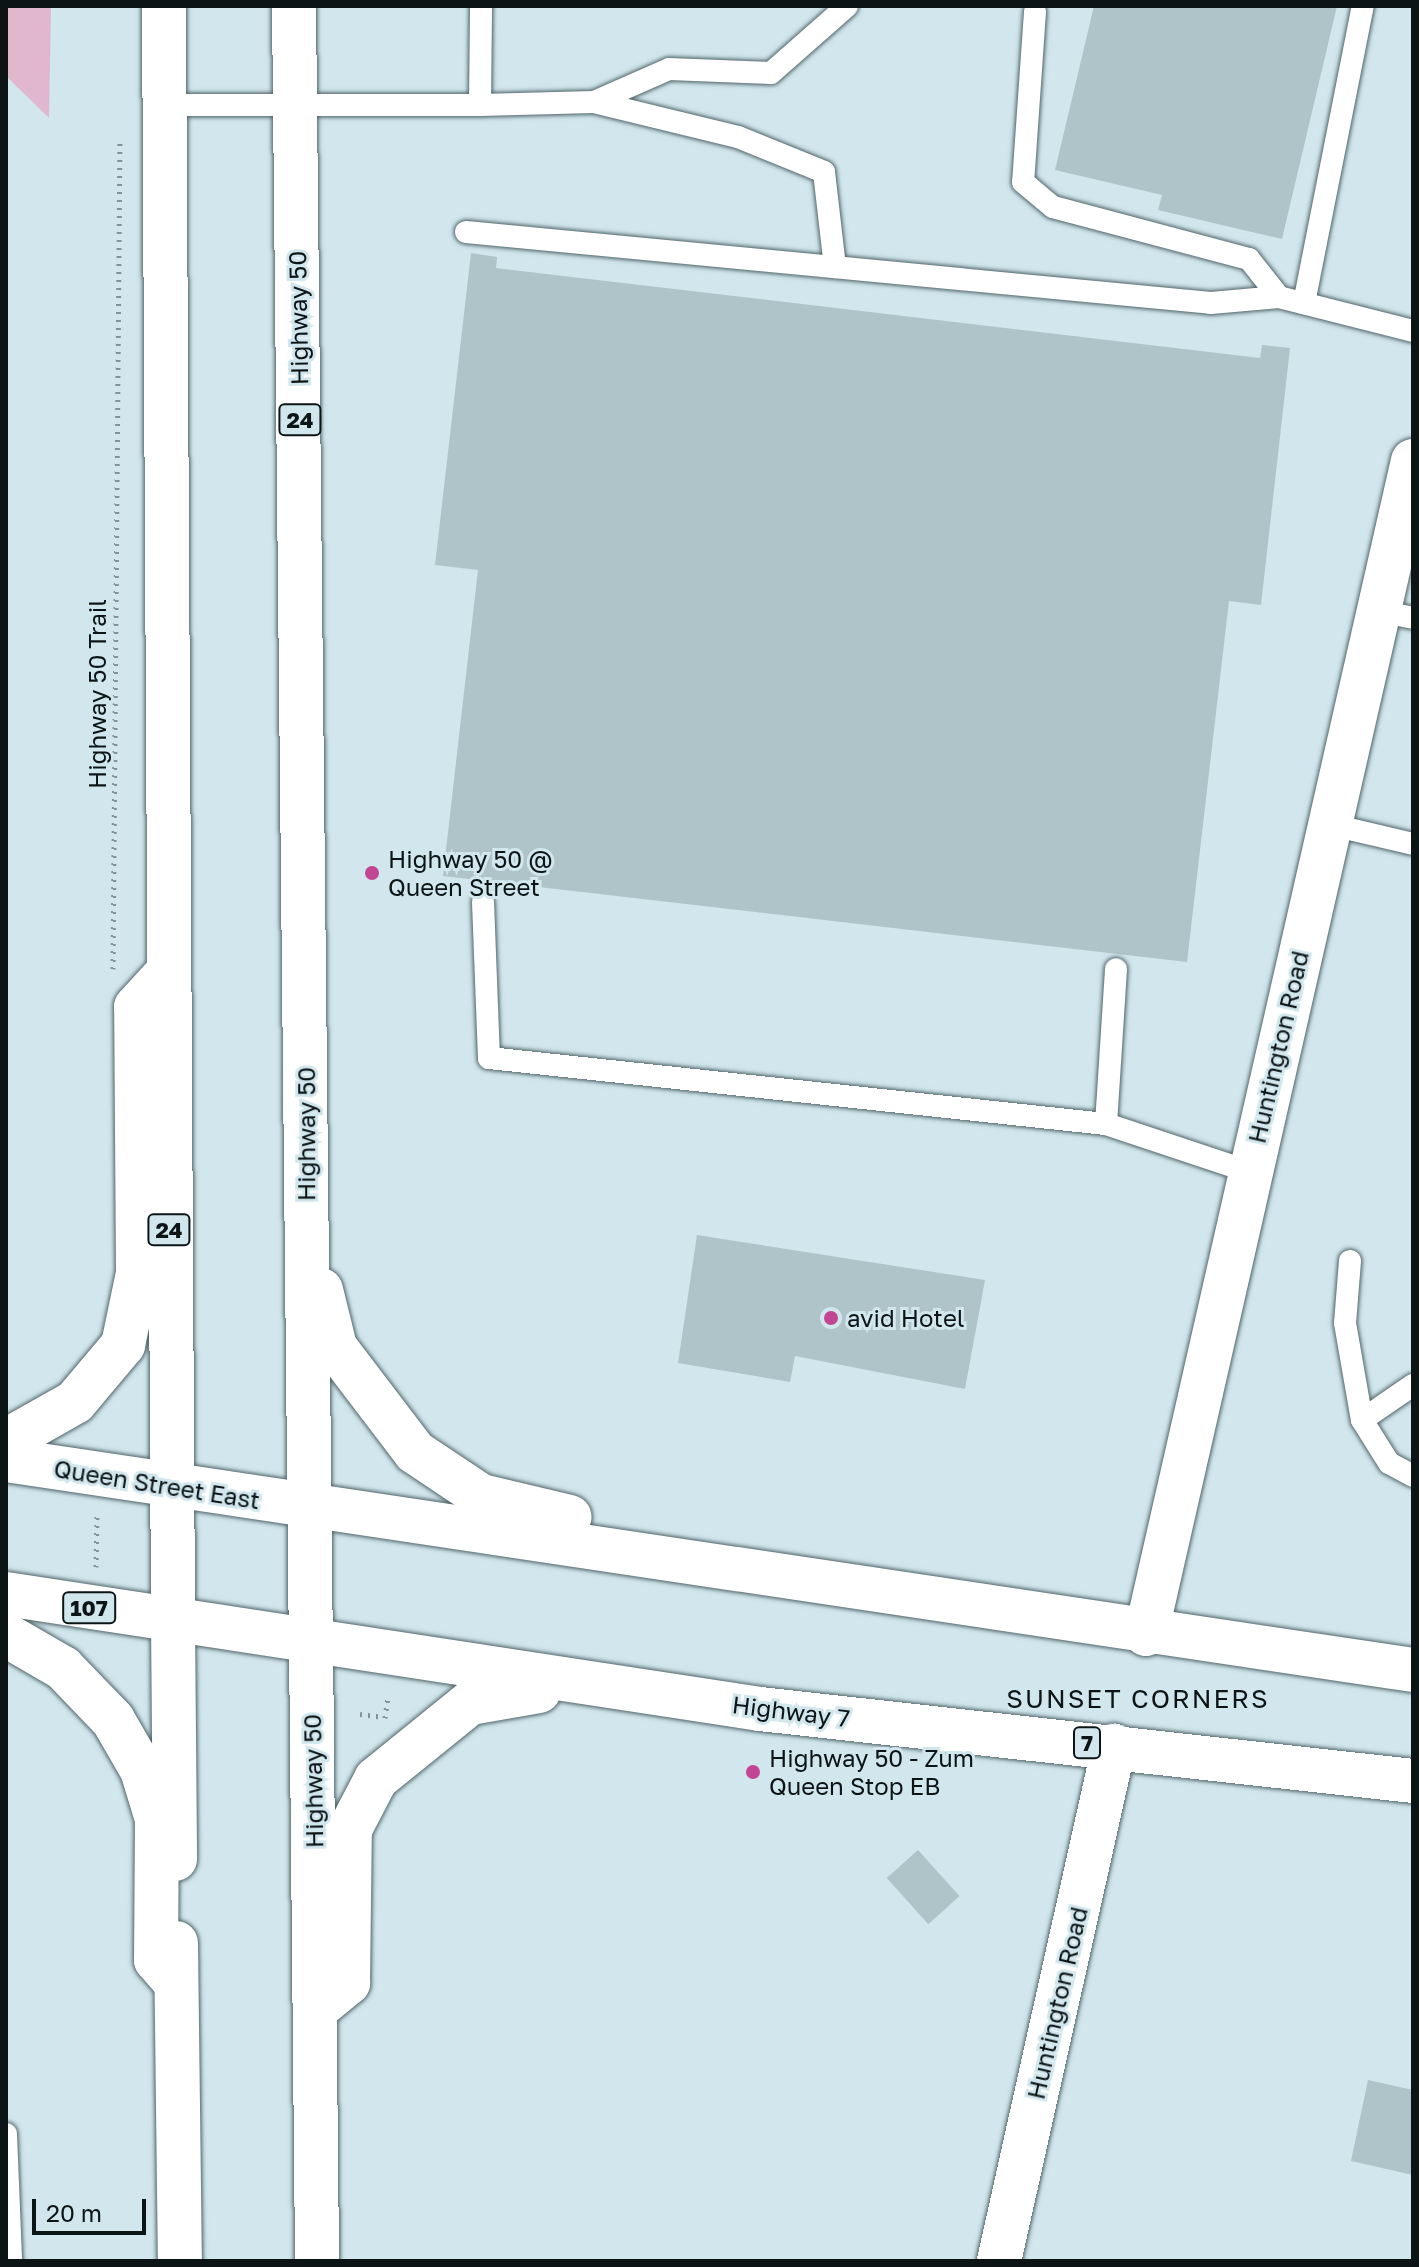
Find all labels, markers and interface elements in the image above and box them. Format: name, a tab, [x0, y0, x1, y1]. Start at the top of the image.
street label: Highway 50	[282, 251, 314, 385]
road number: 24	[278, 402, 322, 438]
street label: Highway 50 Trail	[83, 599, 111, 789]
place label: Highway 50 @ Queen Street	[388, 845, 553, 901]
marker: Highway 50 @ Queen Street	[363, 864, 381, 882]
street label: Huntington Road	[1242, 948, 1314, 1146]
street label: Highway 50	[292, 1067, 320, 1201]
road number: 24	[147, 1212, 191, 1248]
place label: avid Hotel	[847, 1304, 965, 1332]
marker: avid Hotel	[822, 1309, 840, 1327]
street label: Queen Street East	[52, 1453, 262, 1515]
road number: 107	[61, 1590, 117, 1626]
district label: SUNSET CORNERS	[1006, 1683, 1270, 1715]
street label: Highway 7	[731, 1690, 851, 1732]
street label: Highway 50	[297, 1714, 329, 1848]
road number: 7	[1073, 1725, 1101, 1761]
place label: Highway 50 - Zum Queen Stop EB	[769, 1744, 974, 1800]
marker: Highway 50 - Zum Queen Stop EB	[744, 1763, 762, 1781]
street label: Huntington Road	[1021, 1904, 1093, 2102]
scale bar	[36, 2183, 150, 2233]
text: 20 m	[46, 2198, 102, 2227]

